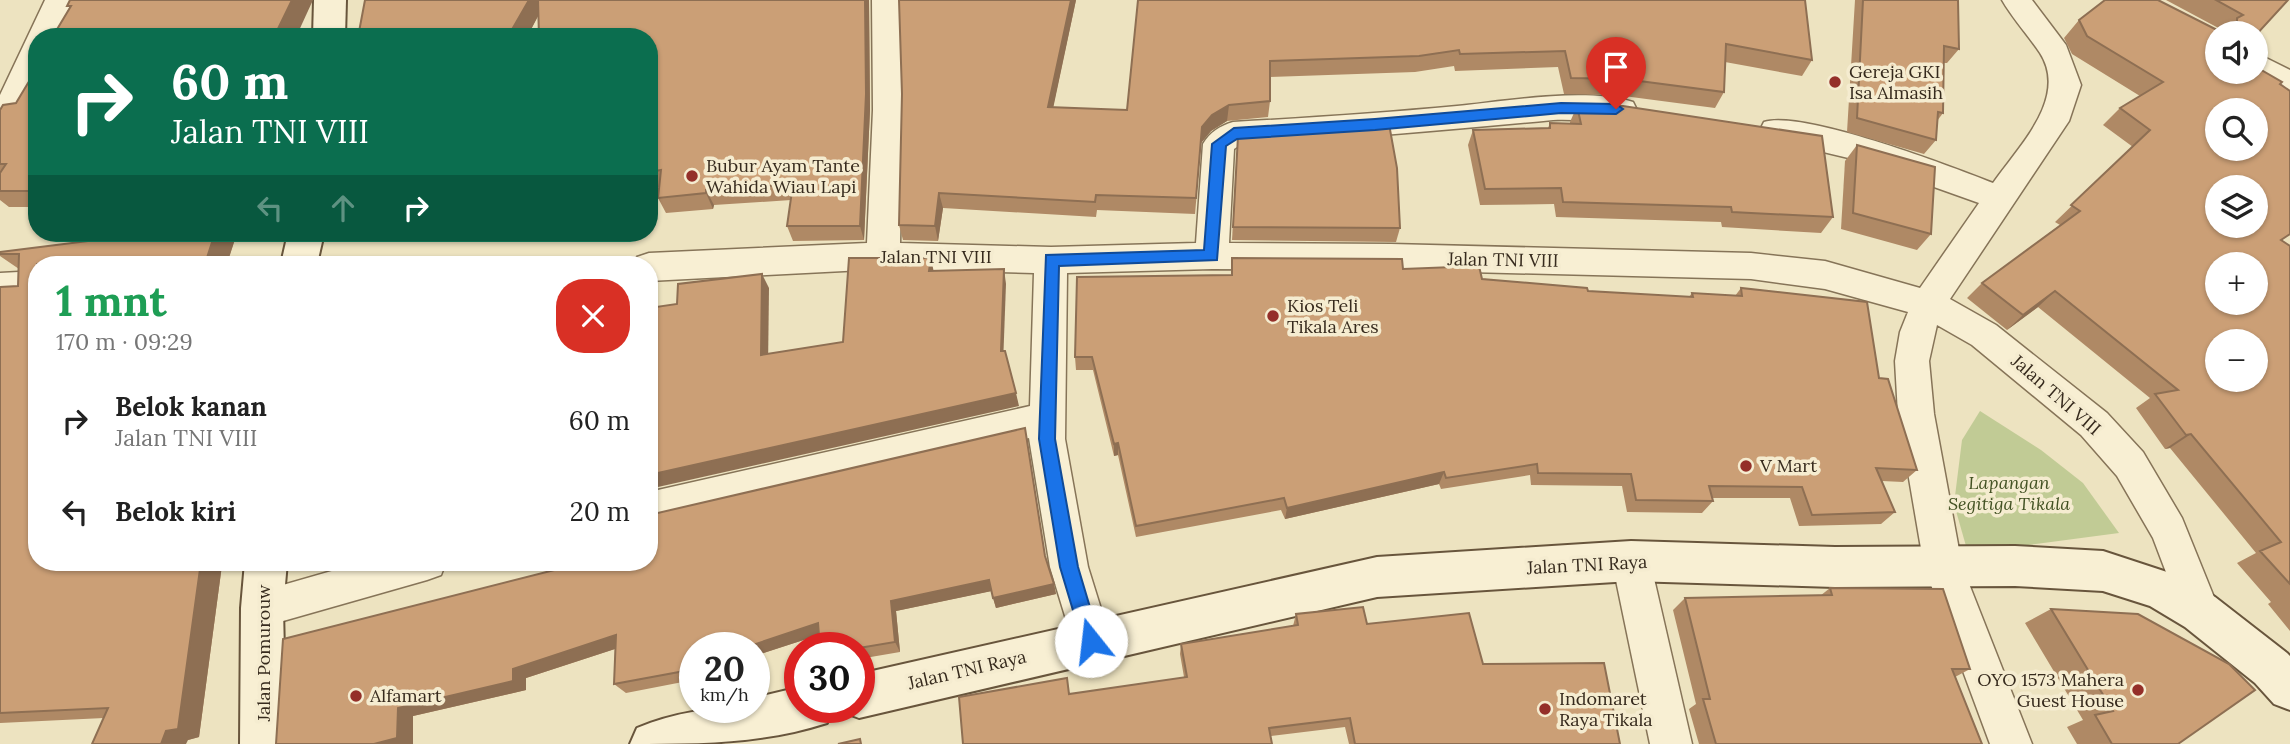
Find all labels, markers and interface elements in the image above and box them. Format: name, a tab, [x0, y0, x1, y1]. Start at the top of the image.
map controls	[2205, 21, 2268, 392]
button: sound	[2205, 21, 2268, 84]
pin	[1586, 37, 1646, 109]
icon: arrive	[1597, 48, 1635, 86]
text: 60 m	[171, 50, 288, 112]
icon: right	[56, 56, 147, 147]
place label: Gereja GKI Isa Almasih	[1849, 60, 1943, 104]
marker: Gereja GKI Isa Almasih	[1827, 74, 1843, 90]
button: search	[2205, 98, 2268, 161]
text: Jalan TNI VIII	[171, 111, 369, 152]
place label: Bubur Ayam Tante Wahida Wiau Lapi	[706, 154, 860, 198]
marker: Bubur Ayam Tante Wahida Wiau Lapi	[684, 168, 700, 184]
button: layers	[2205, 175, 2268, 238]
icon: left	[251, 189, 289, 227]
icon: ahead	[324, 189, 362, 227]
icon: right	[397, 189, 435, 227]
street label: Jalan TNI VIII	[879, 245, 992, 268]
street label: Jalan TNI VIII	[1446, 247, 1559, 272]
button: +	[2205, 252, 2268, 315]
text: 1 mnt	[56, 274, 167, 328]
button: close	[556, 279, 630, 353]
place label: Kios Teli Tikala Ares	[1287, 294, 1378, 338]
marker: Kios Teli Tikala Ares	[1265, 308, 1281, 324]
text: 170 m · 09:29	[56, 327, 193, 356]
button: −	[2205, 329, 2268, 392]
street label: Jalan TNI VIII	[2006, 349, 2106, 440]
text: Belok kanan	[115, 390, 267, 423]
icon: right	[56, 402, 94, 440]
text: 60 m	[569, 404, 630, 437]
text: Jalan TNI VIII	[115, 423, 257, 452]
place label: V Mart	[1759, 454, 1817, 477]
marker: V Mart	[1738, 458, 1754, 474]
park label: Lapangan Segitiga Tikala	[1948, 471, 2070, 515]
icon: left	[56, 493, 94, 531]
text: Belok kiri	[115, 495, 236, 528]
text: 20 m	[570, 495, 630, 528]
street label: Jalan TNI Raya	[1525, 550, 1648, 579]
street label: Jalan Pomurouw	[252, 584, 275, 722]
position arrow	[1054, 604, 1128, 678]
speed limit sign: 30	[784, 632, 875, 723]
street label: Jalan TNI Raya	[904, 645, 1028, 695]
text: 20	[704, 646, 745, 691]
place label: OYO 1573 Mahera Guest House	[1977, 668, 2124, 712]
marker: OYO 1573 Mahera Guest House	[2130, 682, 2146, 698]
text: km/h	[700, 683, 749, 706]
place label: Alfamart	[369, 684, 442, 707]
place label: Indomaret Raya Tikala	[1559, 687, 1653, 731]
marker: Alfamart	[348, 688, 364, 704]
marker: Indomaret Raya Tikala	[1537, 701, 1553, 717]

